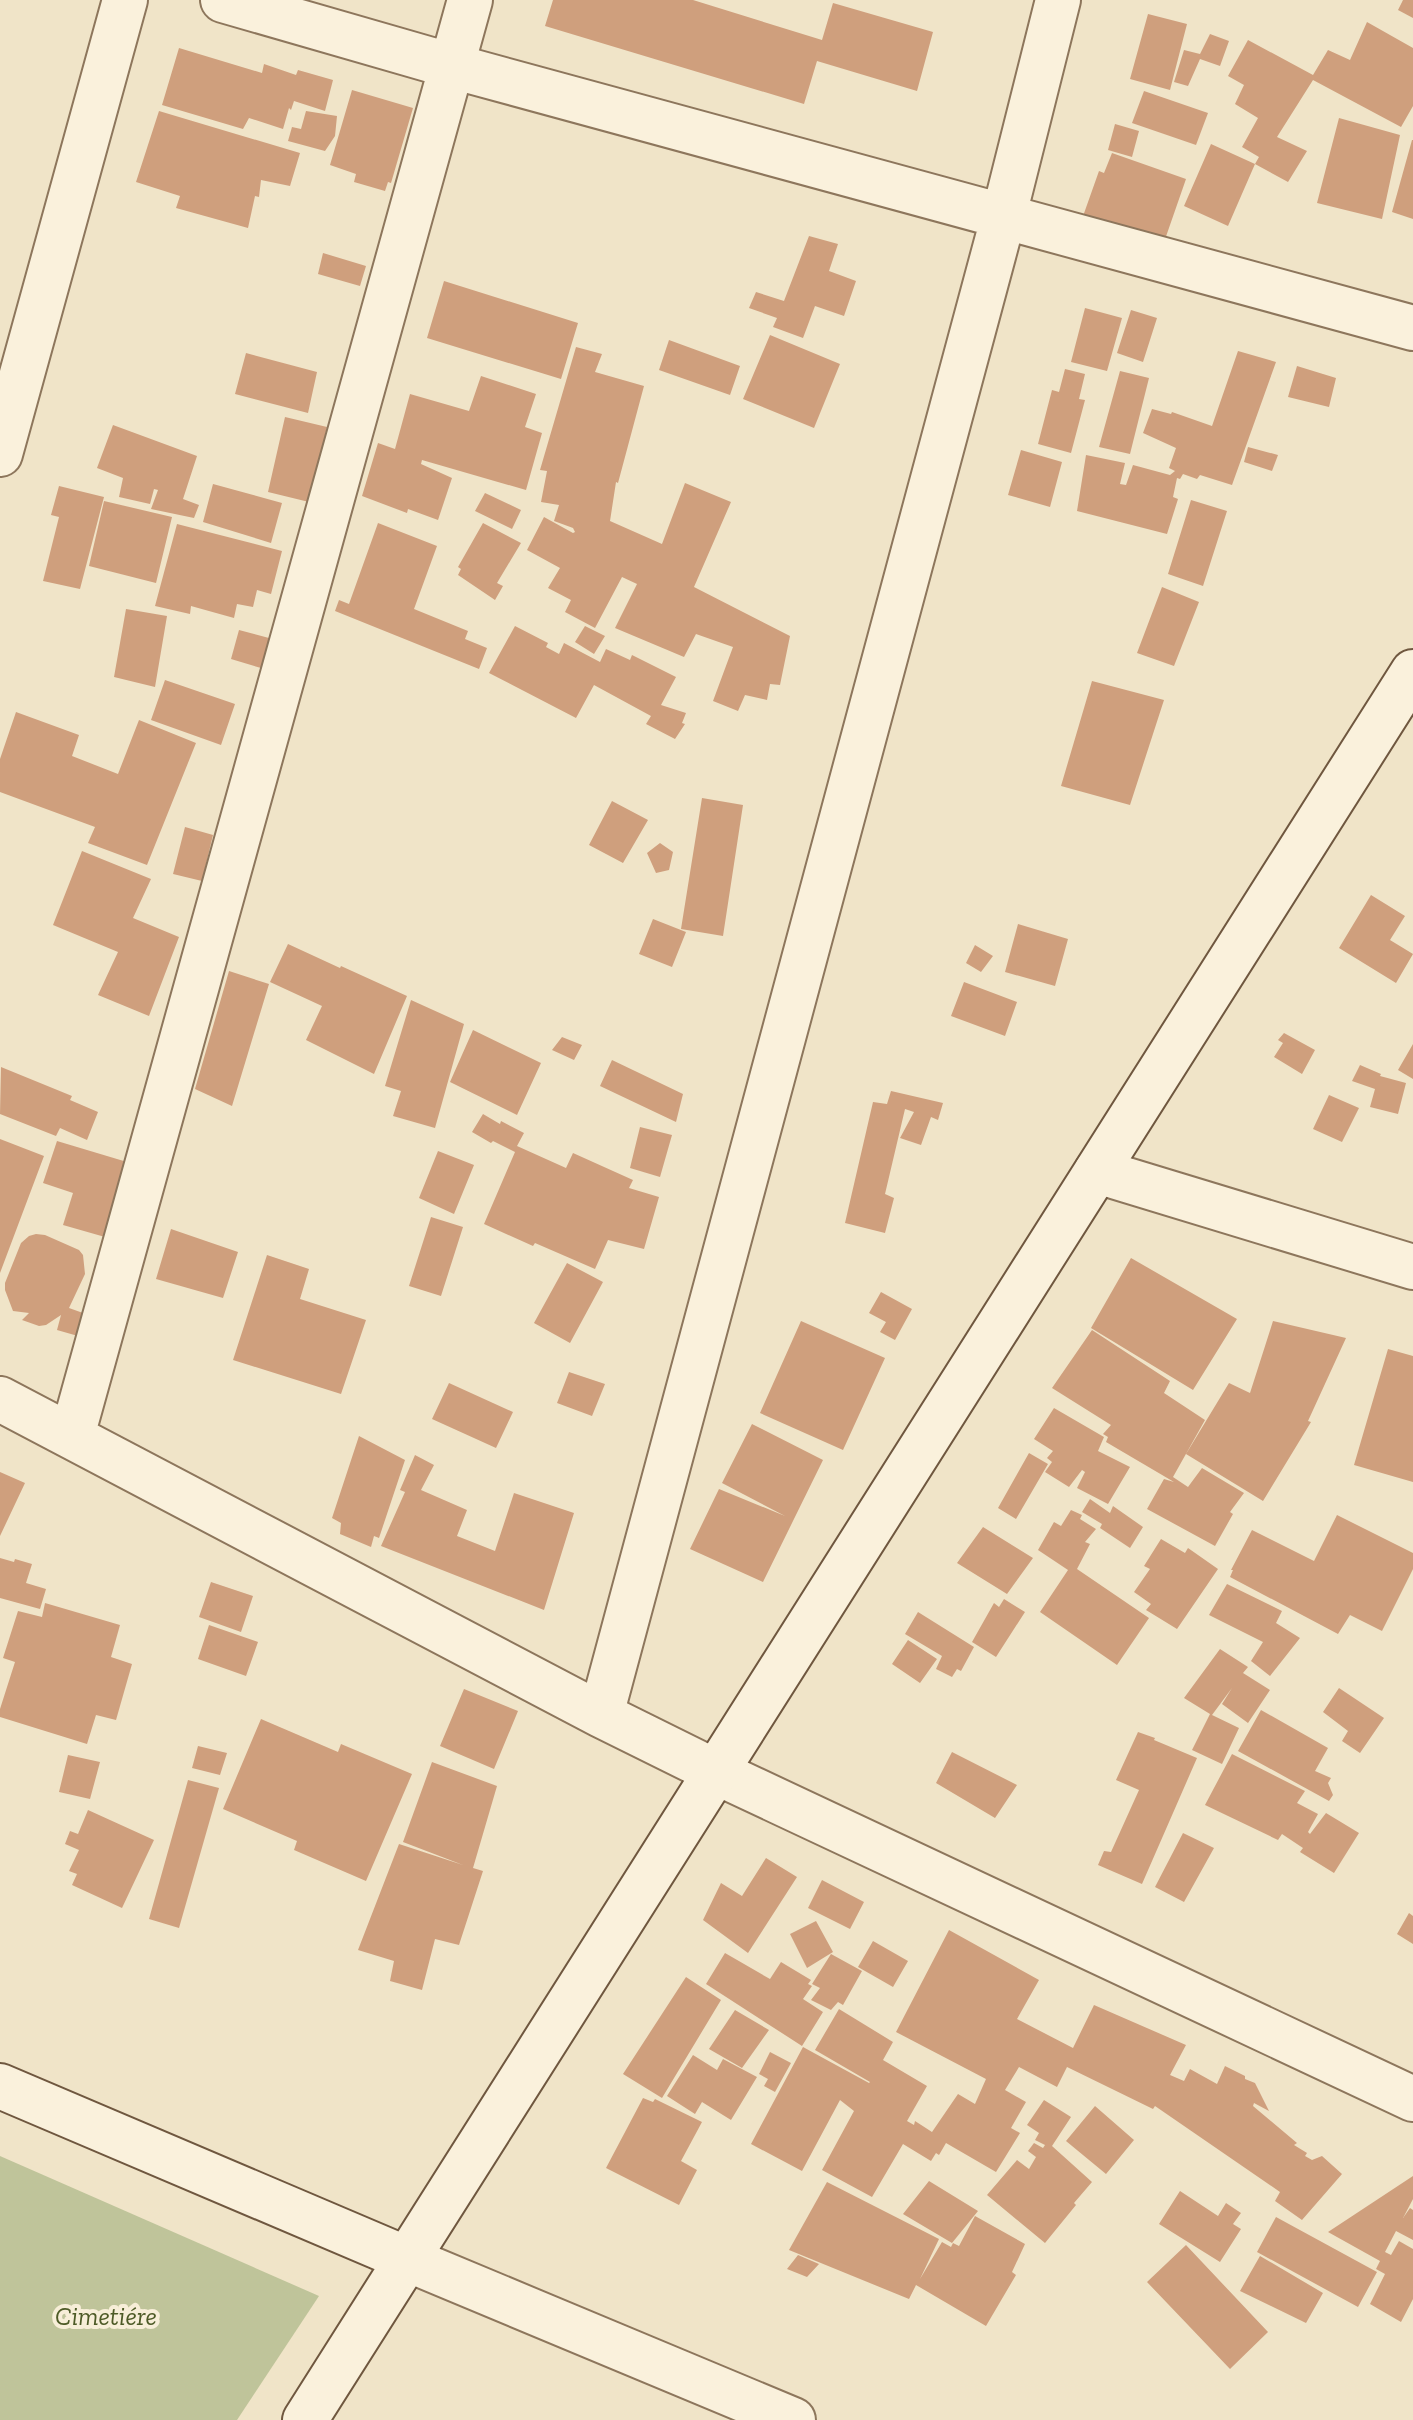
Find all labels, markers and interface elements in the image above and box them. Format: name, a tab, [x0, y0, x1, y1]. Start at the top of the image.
park label: Cimetiére	[55, 2300, 157, 2332]

